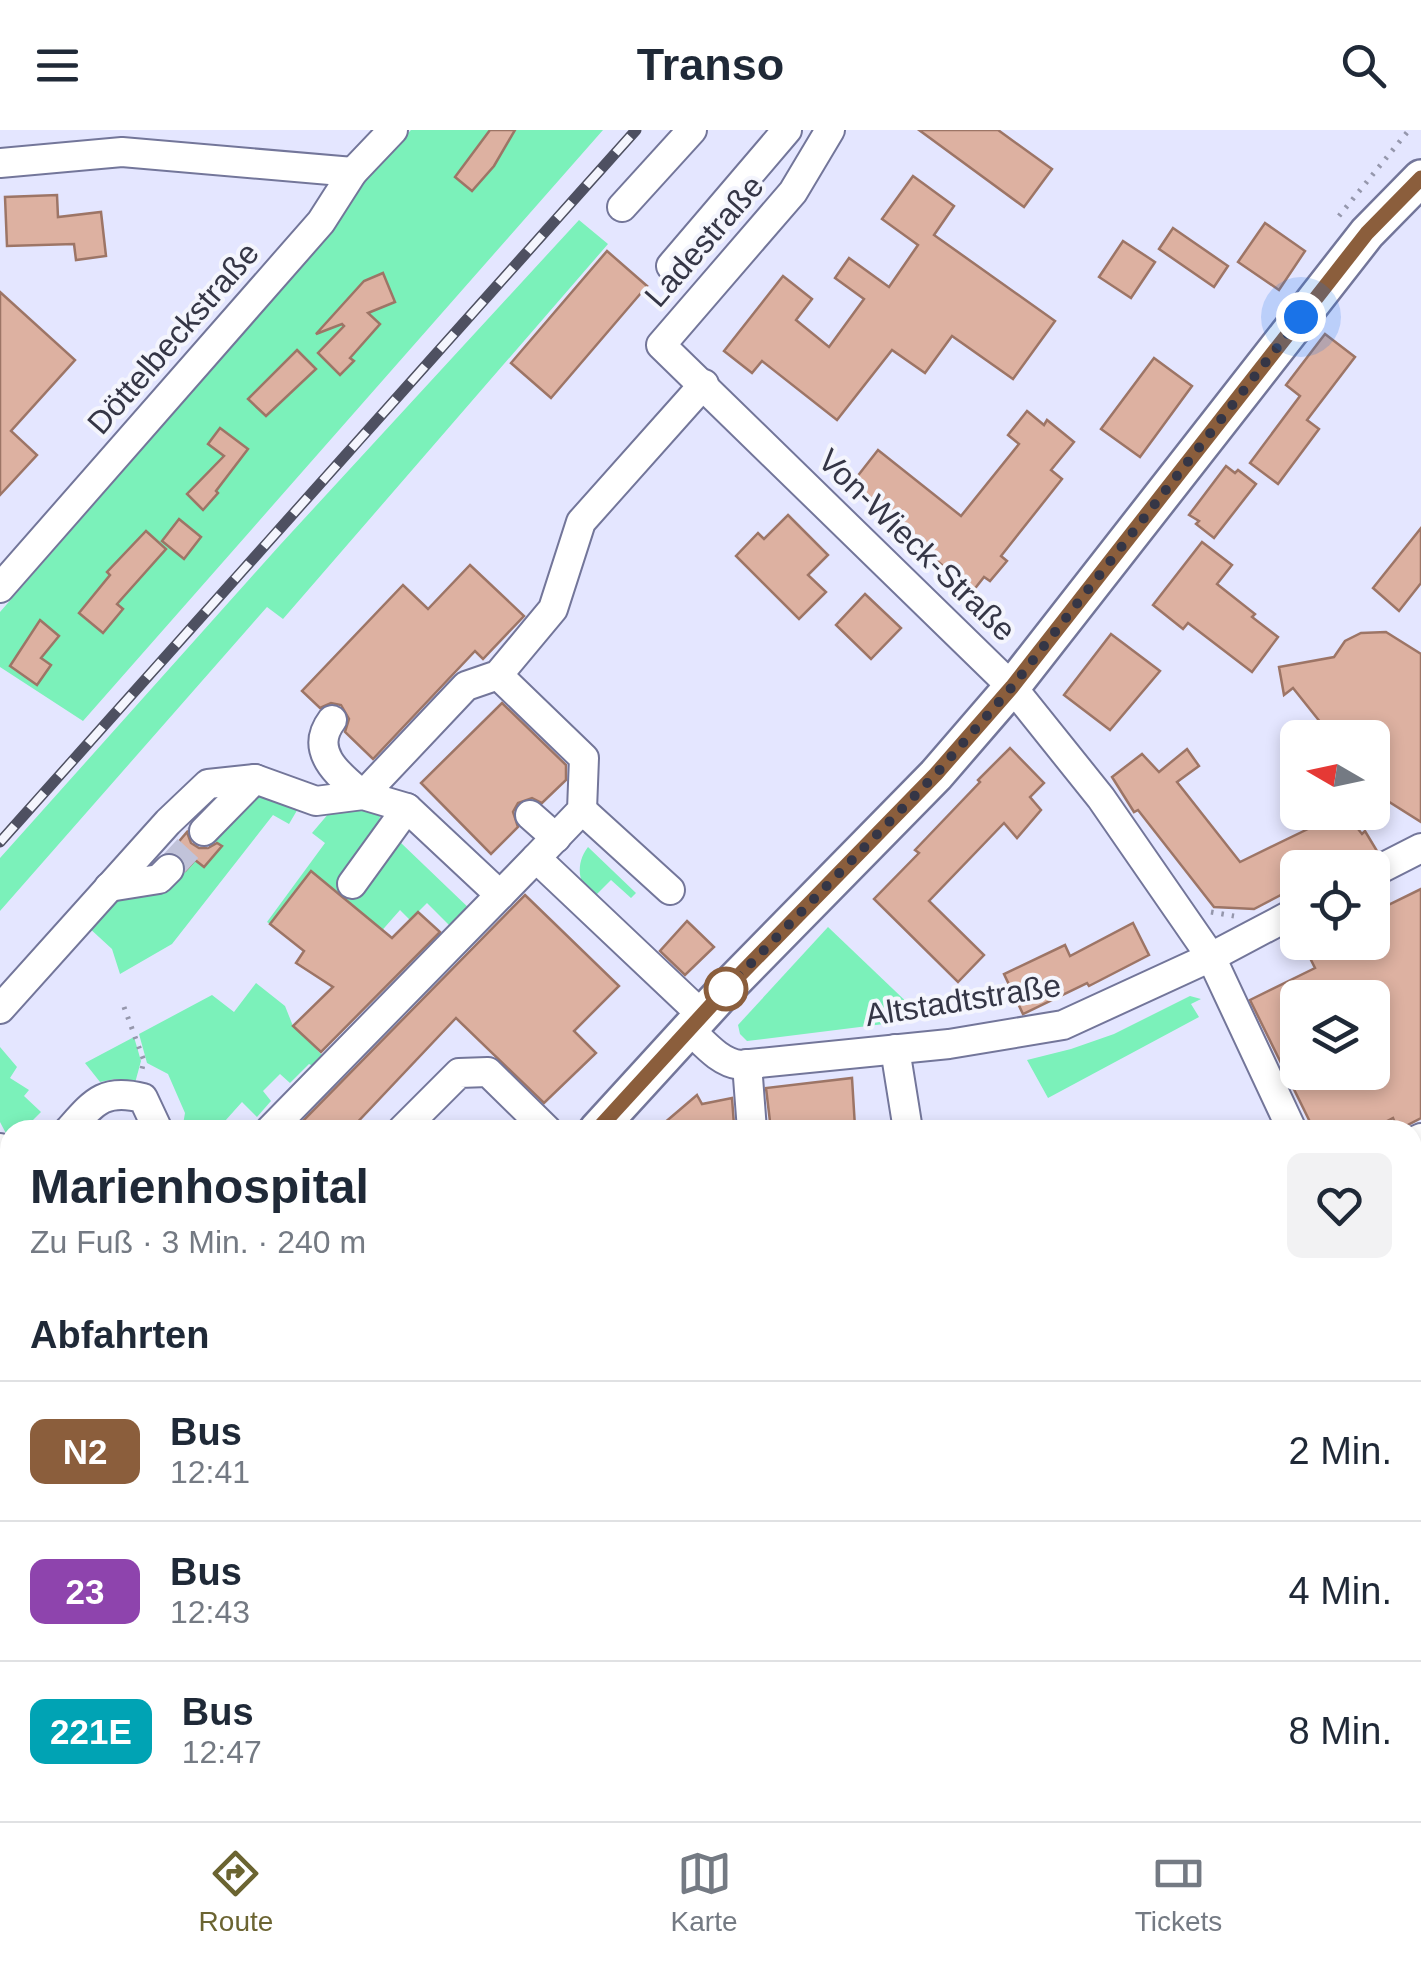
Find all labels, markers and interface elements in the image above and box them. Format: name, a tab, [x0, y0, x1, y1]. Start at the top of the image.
icon: menu	[30, 38, 85, 93]
icon: search	[1336, 38, 1391, 93]
text: Transo	[637, 39, 784, 90]
street label: Ladestraße	[637, 168, 771, 314]
street label: Döttelbeckstraße	[80, 235, 266, 441]
your location	[1276, 292, 1326, 342]
street label: Von-Wieck-Straße	[811, 442, 1023, 648]
north arrow	[1280, 720, 1390, 830]
map controls	[1280, 720, 1390, 1090]
button: locate	[1280, 850, 1390, 960]
street label: Altstadtstraße	[863, 967, 1063, 1033]
unlabelled marker	[705, 968, 747, 1010]
button: layers	[1280, 980, 1390, 1090]
button: heart	[1287, 1153, 1392, 1258]
text: Marienhospital	[30, 1160, 369, 1213]
text: Zu Fuß · 3 Min. · 240 m	[30, 1224, 366, 1260]
text: Abfahrten	[30, 1314, 209, 1356]
text: Bus	[170, 1411, 242, 1453]
text: 2 Min.	[1289, 1430, 1392, 1472]
text: N2	[63, 1432, 107, 1471]
text: 12:41	[170, 1454, 250, 1490]
text: Bus	[170, 1551, 242, 1593]
text: 4 Min.	[1289, 1570, 1392, 1612]
text: 23	[66, 1572, 104, 1611]
text: 12:43	[170, 1594, 250, 1630]
text: Bus	[182, 1691, 254, 1733]
text: 8 Min.	[1289, 1710, 1392, 1752]
text: 221E	[50, 1712, 132, 1751]
text: 12:47	[182, 1734, 262, 1770]
tab: Route	[199, 1846, 273, 1938]
tab: Karte	[671, 1846, 738, 1938]
tab: Tickets	[1135, 1846, 1222, 1938]

